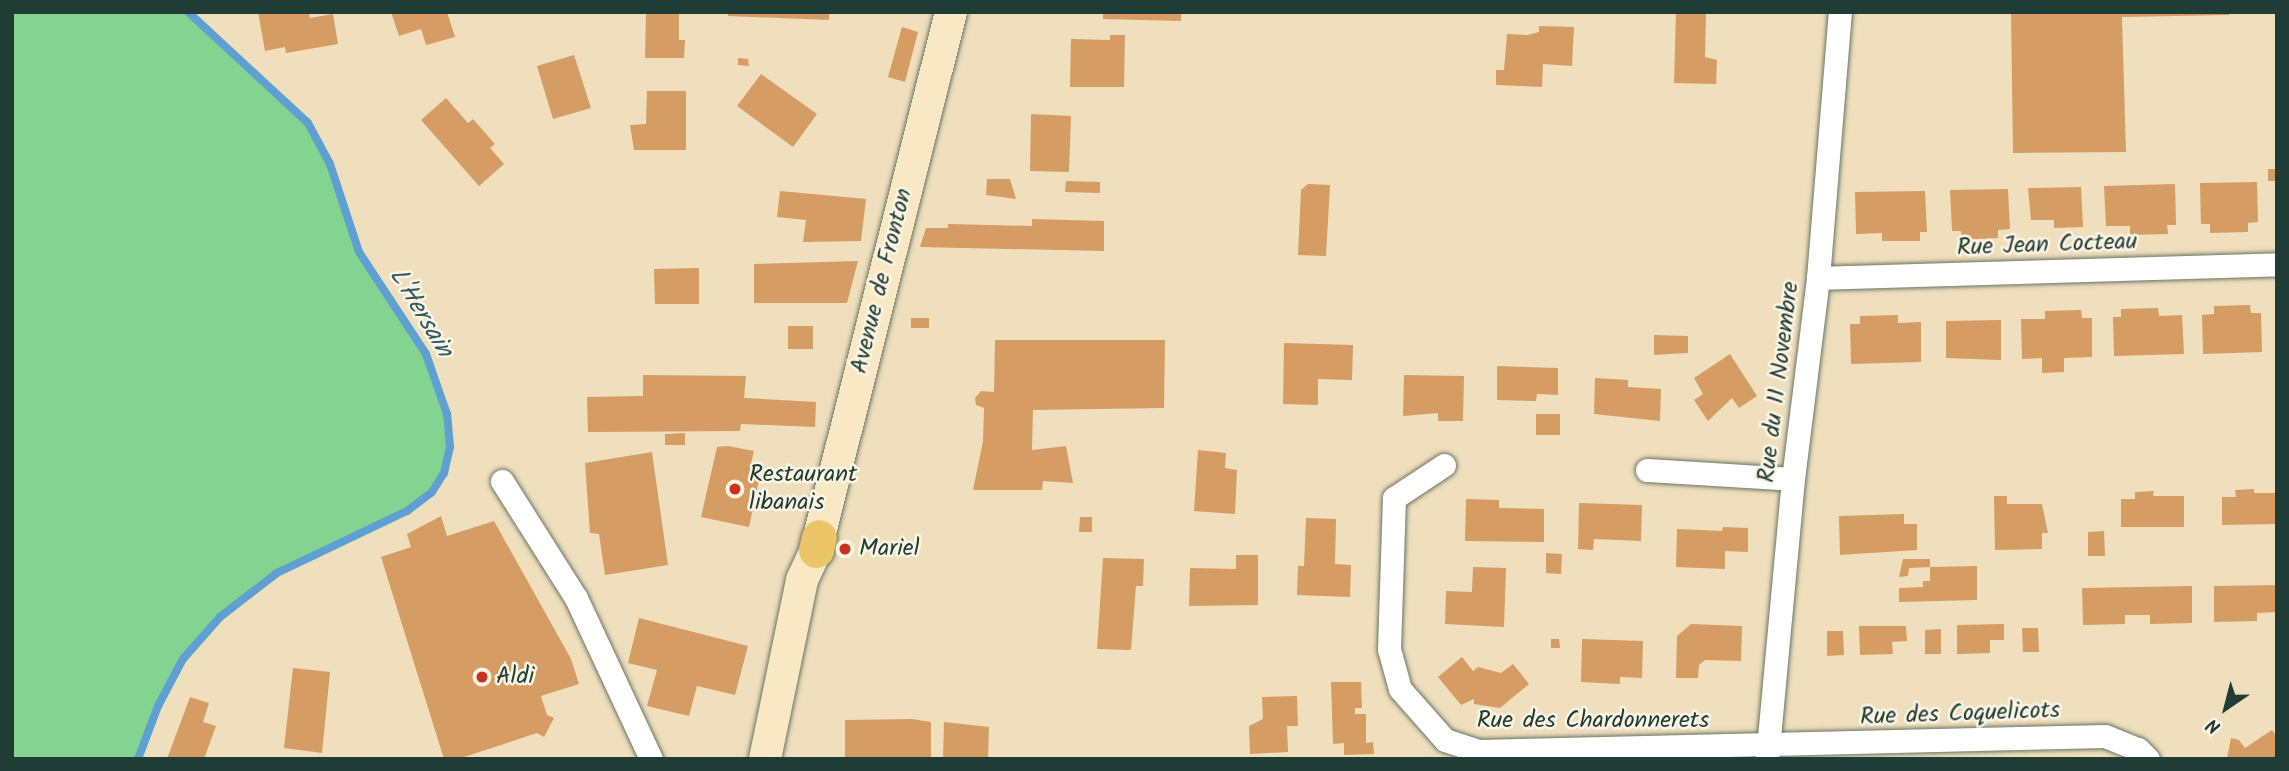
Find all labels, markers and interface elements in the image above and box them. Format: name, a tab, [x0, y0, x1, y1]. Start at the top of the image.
street label: Avenue de Fronton	[845, 185, 919, 377]
street label: Rue Jean Cocteau	[1956, 227, 2138, 263]
water label: L'Hersain	[381, 263, 459, 363]
street label: Rue du 11 Novembre	[1752, 280, 1806, 484]
place label: Restaurant libanais	[749, 461, 857, 517]
marker: Restaurant libanais	[727, 481, 743, 497]
place label: Mariel	[859, 535, 920, 563]
marker: Mariel	[837, 541, 853, 557]
place label: Aldi	[496, 663, 534, 691]
marker: Aldi	[474, 669, 490, 685]
north arrow	[2191, 673, 2261, 743]
street label: Rue des Coquelicots	[1859, 696, 2061, 732]
street label: Rue des Chardonnerets	[1477, 707, 1709, 735]
text: N	[2200, 709, 2227, 741]

